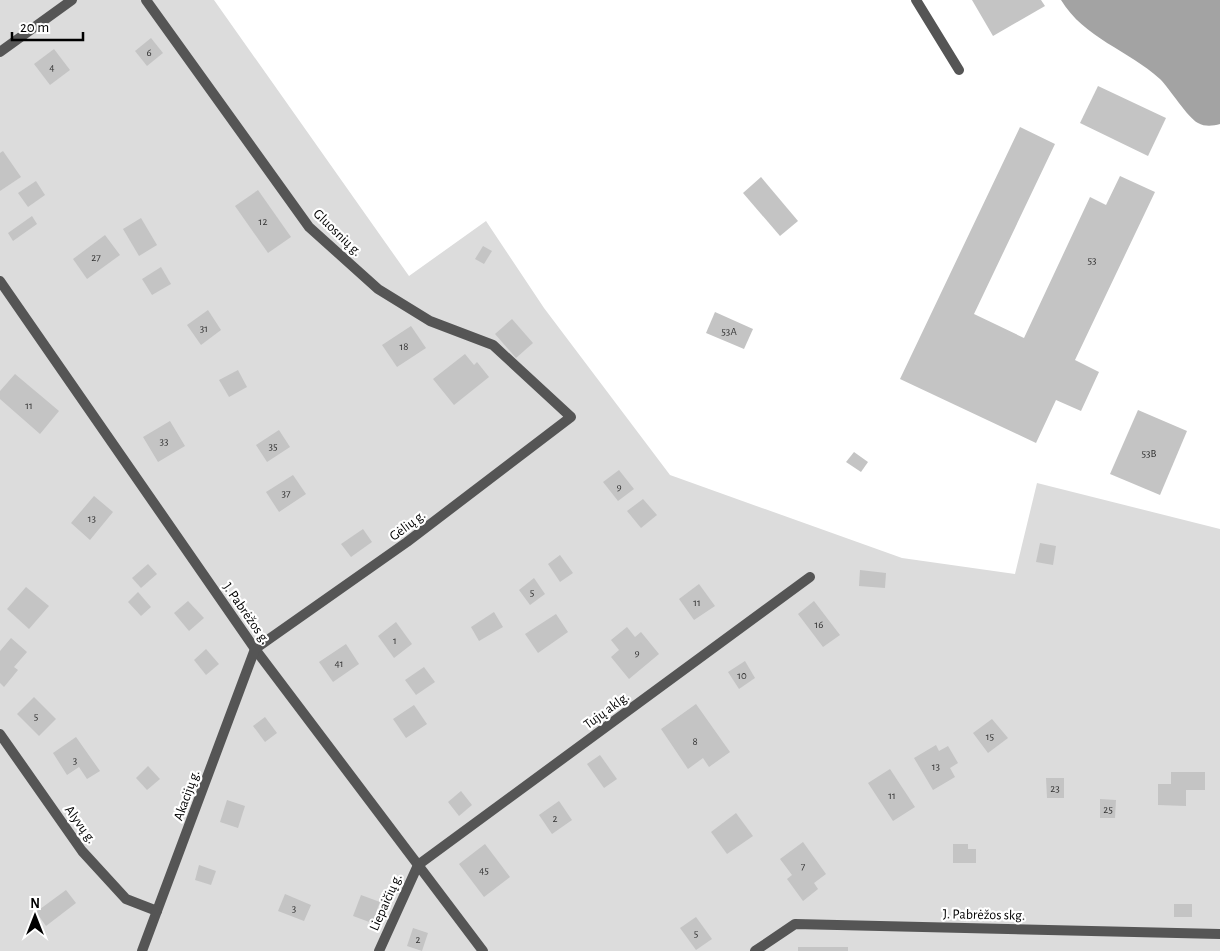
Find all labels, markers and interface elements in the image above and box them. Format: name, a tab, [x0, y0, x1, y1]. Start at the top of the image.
scale bar	[12, 10, 84, 42]
text: 20 m	[20, 20, 49, 35]
house number: 6	[146, 47, 152, 58]
house number: 4	[49, 62, 55, 73]
street label: Gluosnių g.	[311, 207, 364, 259]
house number: 12	[259, 216, 267, 227]
house number: 27	[91, 252, 101, 263]
house number: 53	[1087, 255, 1097, 266]
house number: 31	[200, 323, 208, 334]
house number: 53A	[721, 326, 737, 337]
house number: 18	[400, 341, 409, 352]
house number: 11	[25, 400, 33, 411]
house number: 33	[159, 436, 169, 447]
house number: 35	[268, 441, 278, 452]
house number: 53B	[1141, 448, 1157, 459]
house number: 9	[616, 481, 622, 492]
house number: 37	[281, 488, 291, 499]
street label: Gėlių g.	[387, 508, 428, 544]
house number: 13	[88, 513, 97, 524]
street label: J. Pabrėžos g.	[220, 581, 272, 647]
house number: 5	[530, 587, 535, 598]
house number: 11	[693, 597, 701, 608]
house number: 16	[815, 619, 823, 630]
house number: 1	[393, 635, 397, 646]
house number: 9	[634, 647, 640, 658]
house number: 41	[334, 658, 344, 669]
house number: 10	[737, 670, 747, 681]
street label: Tujų aklg.	[581, 690, 632, 732]
house number: 5	[34, 711, 39, 722]
house number: 15	[986, 731, 995, 742]
house number: 8	[692, 736, 698, 747]
house number: 3	[73, 755, 78, 766]
house number: 13	[932, 761, 941, 772]
street label: Akacijų g.	[171, 768, 203, 822]
house number: 23	[1050, 783, 1060, 794]
house number: 11	[888, 790, 896, 801]
street label: Alyvų g.	[62, 803, 98, 846]
house number: 25	[1103, 804, 1113, 815]
house number: 2	[552, 813, 558, 824]
house number: 7	[801, 861, 806, 872]
house number: 45	[479, 865, 489, 876]
street label: Liepaičių g.	[367, 872, 405, 933]
north arrow	[10, 891, 60, 941]
text: N	[30, 897, 40, 911]
house number: 3	[292, 903, 297, 914]
street label: J. Pabrėžos skg.	[943, 907, 1025, 923]
house number: 5	[694, 928, 699, 939]
house number: 2	[415, 934, 421, 945]

